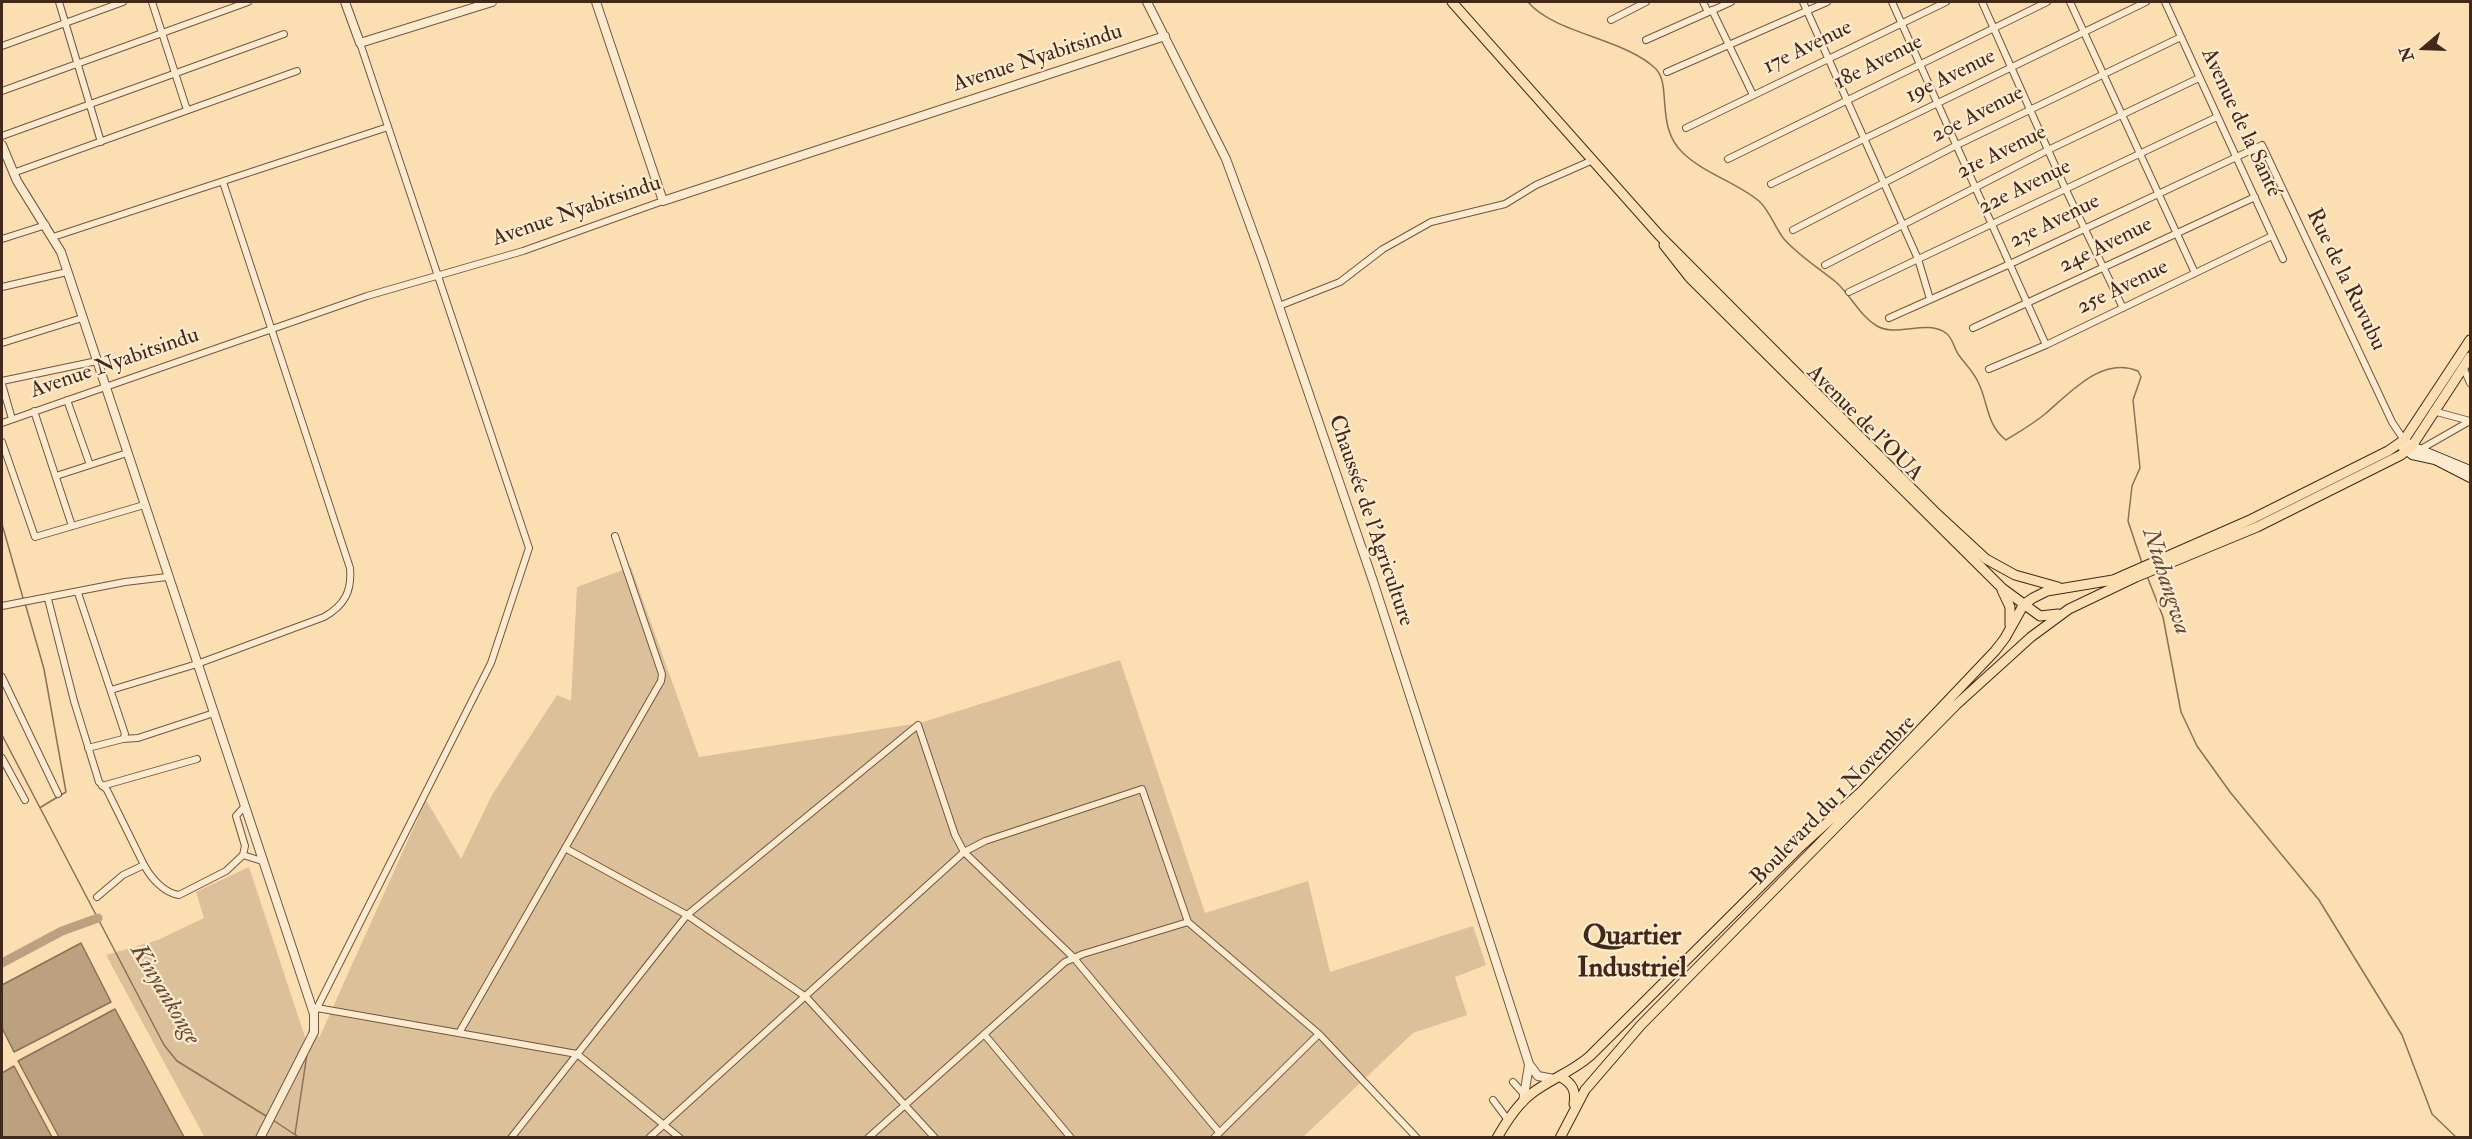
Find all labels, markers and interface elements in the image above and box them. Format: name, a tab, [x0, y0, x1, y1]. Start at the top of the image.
street label: 17e Avenue	[1759, 15, 1857, 81]
north arrow	[2394, 18, 2454, 78]
street label: Avenue Nyabitsindu	[950, 19, 1126, 99]
street label: 18e Avenue	[1830, 30, 1928, 96]
street label: 19e Avenue	[1902, 44, 2000, 110]
street label: Avenue de la Santé	[2194, 44, 2286, 202]
text: N	[2395, 44, 2419, 64]
street label: 20e Avenue	[1927, 81, 2029, 149]
street label: 21e Avenue	[1953, 120, 2051, 186]
street label: 22e Avenue	[1974, 154, 2076, 222]
street label: Avenue Nyabitsindu	[489, 171, 665, 253]
street label: 23e Avenue	[2006, 189, 2104, 255]
street label: Rue de la Ruvubu	[2299, 205, 2391, 355]
street label: 24e Avenue	[2055, 212, 2157, 280]
street label: 25e Avenue	[2073, 255, 2173, 321]
street label: Avenue Nyabitsindu	[27, 323, 203, 405]
street label: Avenue de l'OUA	[1800, 360, 1928, 488]
street label: Chaussée de l'Agriculture	[1321, 412, 1419, 630]
water label: Ntahangwa	[2134, 525, 2196, 639]
street label: Boulevard du 1 Novembre	[1746, 711, 1922, 891]
district label: Quartier Industriel	[1577, 921, 1687, 987]
water label: Kinyankonge	[123, 939, 205, 1051]

